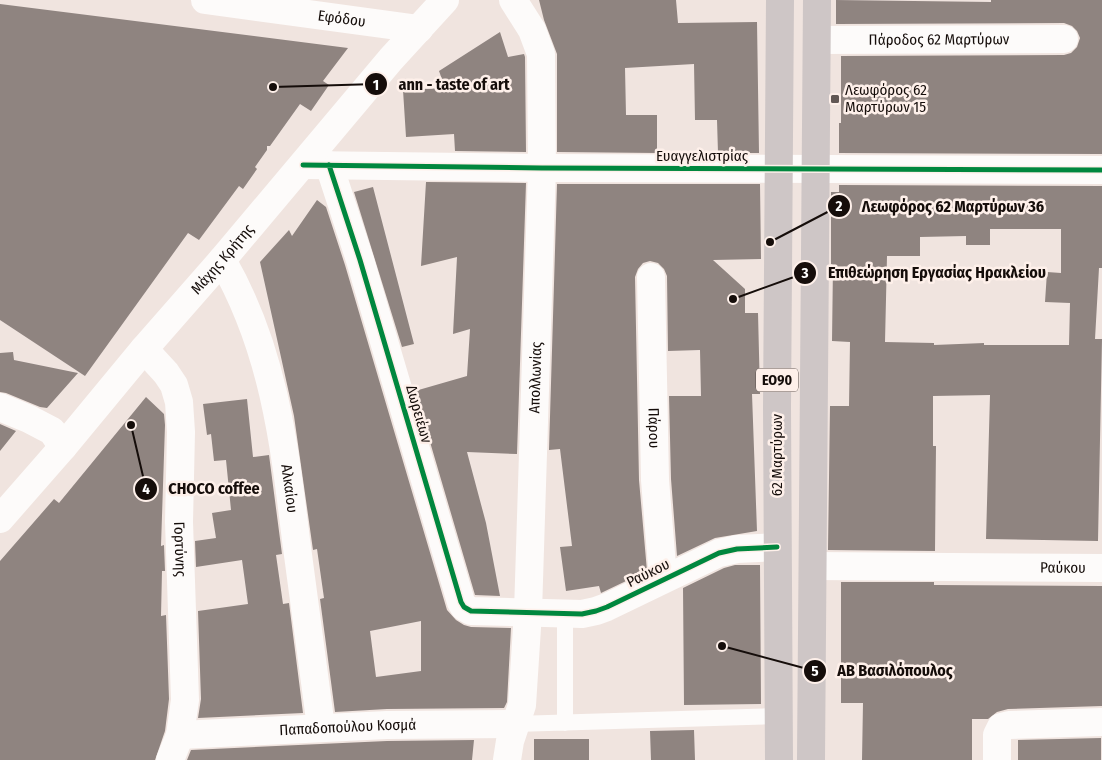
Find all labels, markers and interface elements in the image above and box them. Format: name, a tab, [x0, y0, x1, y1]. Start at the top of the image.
street label: Εφόδου	[317, 6, 367, 31]
street label: Πάροδος 62 Μαρτύρων	[869, 30, 1010, 49]
callout: ann - taste of art	[364, 69, 520, 100]
text: ann - taste of art	[398, 75, 510, 94]
text: 1	[373, 76, 379, 94]
place label: Λεωφόρος 62 Μαρτύρων 15	[845, 81, 927, 116]
marker: Λεωφόρος 62 Μαρτύρων 15	[829, 93, 841, 105]
street label: Ευαγγελιστρίας	[656, 147, 749, 165]
callout: Λεωφόρος 62 Μαρτύρων 36	[827, 191, 1054, 222]
text: 2	[835, 197, 843, 215]
text: Λεωφόρος 62 Μαρτύρων 36	[861, 197, 1044, 216]
street label: Μάχης Κρήτης	[187, 220, 258, 298]
callout: Επιθεώρηση Εργασίας Ηρακλείου	[792, 257, 1056, 288]
text: Επιθεώρηση Εργασίας Ηρακλείου	[828, 263, 1046, 282]
text: 3	[800, 264, 809, 282]
street label: Απολλωνίας	[525, 341, 546, 414]
road number: ΕΟ90	[756, 368, 798, 392]
street label: Δωρειέων	[402, 383, 436, 445]
street label: Πάρου	[645, 408, 663, 448]
street label: 62 Μαρτύρων	[768, 413, 786, 496]
street label: Αλκαίου	[277, 463, 302, 514]
callout: CHOCO coffee	[133, 473, 270, 504]
text: CHOCO coffee	[168, 479, 260, 498]
text: 4	[142, 480, 150, 498]
street label: Γορτύνης	[170, 521, 190, 578]
street label: Ραύκου	[624, 555, 672, 591]
street label: Ραύκου	[1040, 559, 1086, 577]
callout: ΑΒ Βασιλόπουλος	[802, 655, 963, 686]
text: ΑΒ Βασιλόπουλος	[836, 661, 953, 680]
text: 5	[811, 662, 819, 680]
street label: Παπαδοπούλου Κοσμά	[279, 716, 416, 739]

